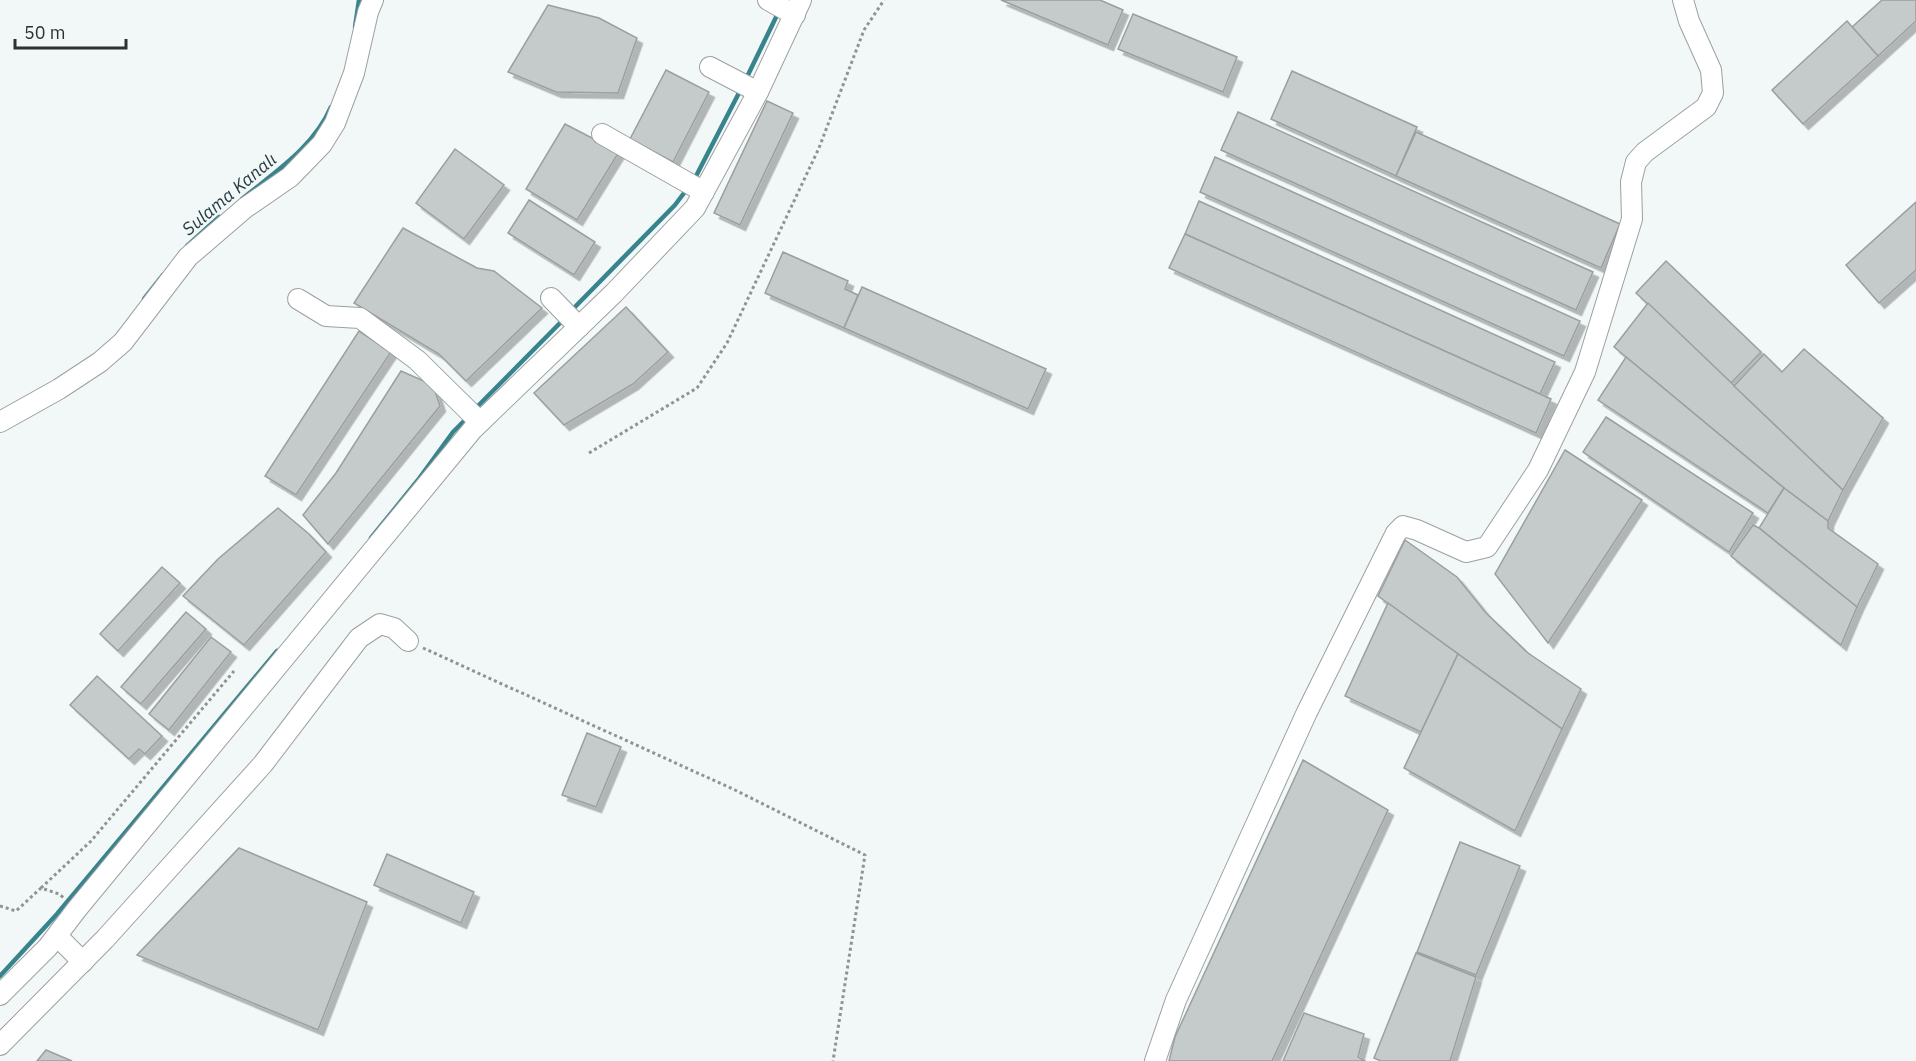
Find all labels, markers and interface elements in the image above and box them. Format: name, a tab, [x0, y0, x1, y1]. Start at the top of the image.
scale bar	[15, 12, 126, 50]
text: 50 m	[24, 21, 66, 44]
water label: Sulama Kanalı	[177, 148, 281, 240]

